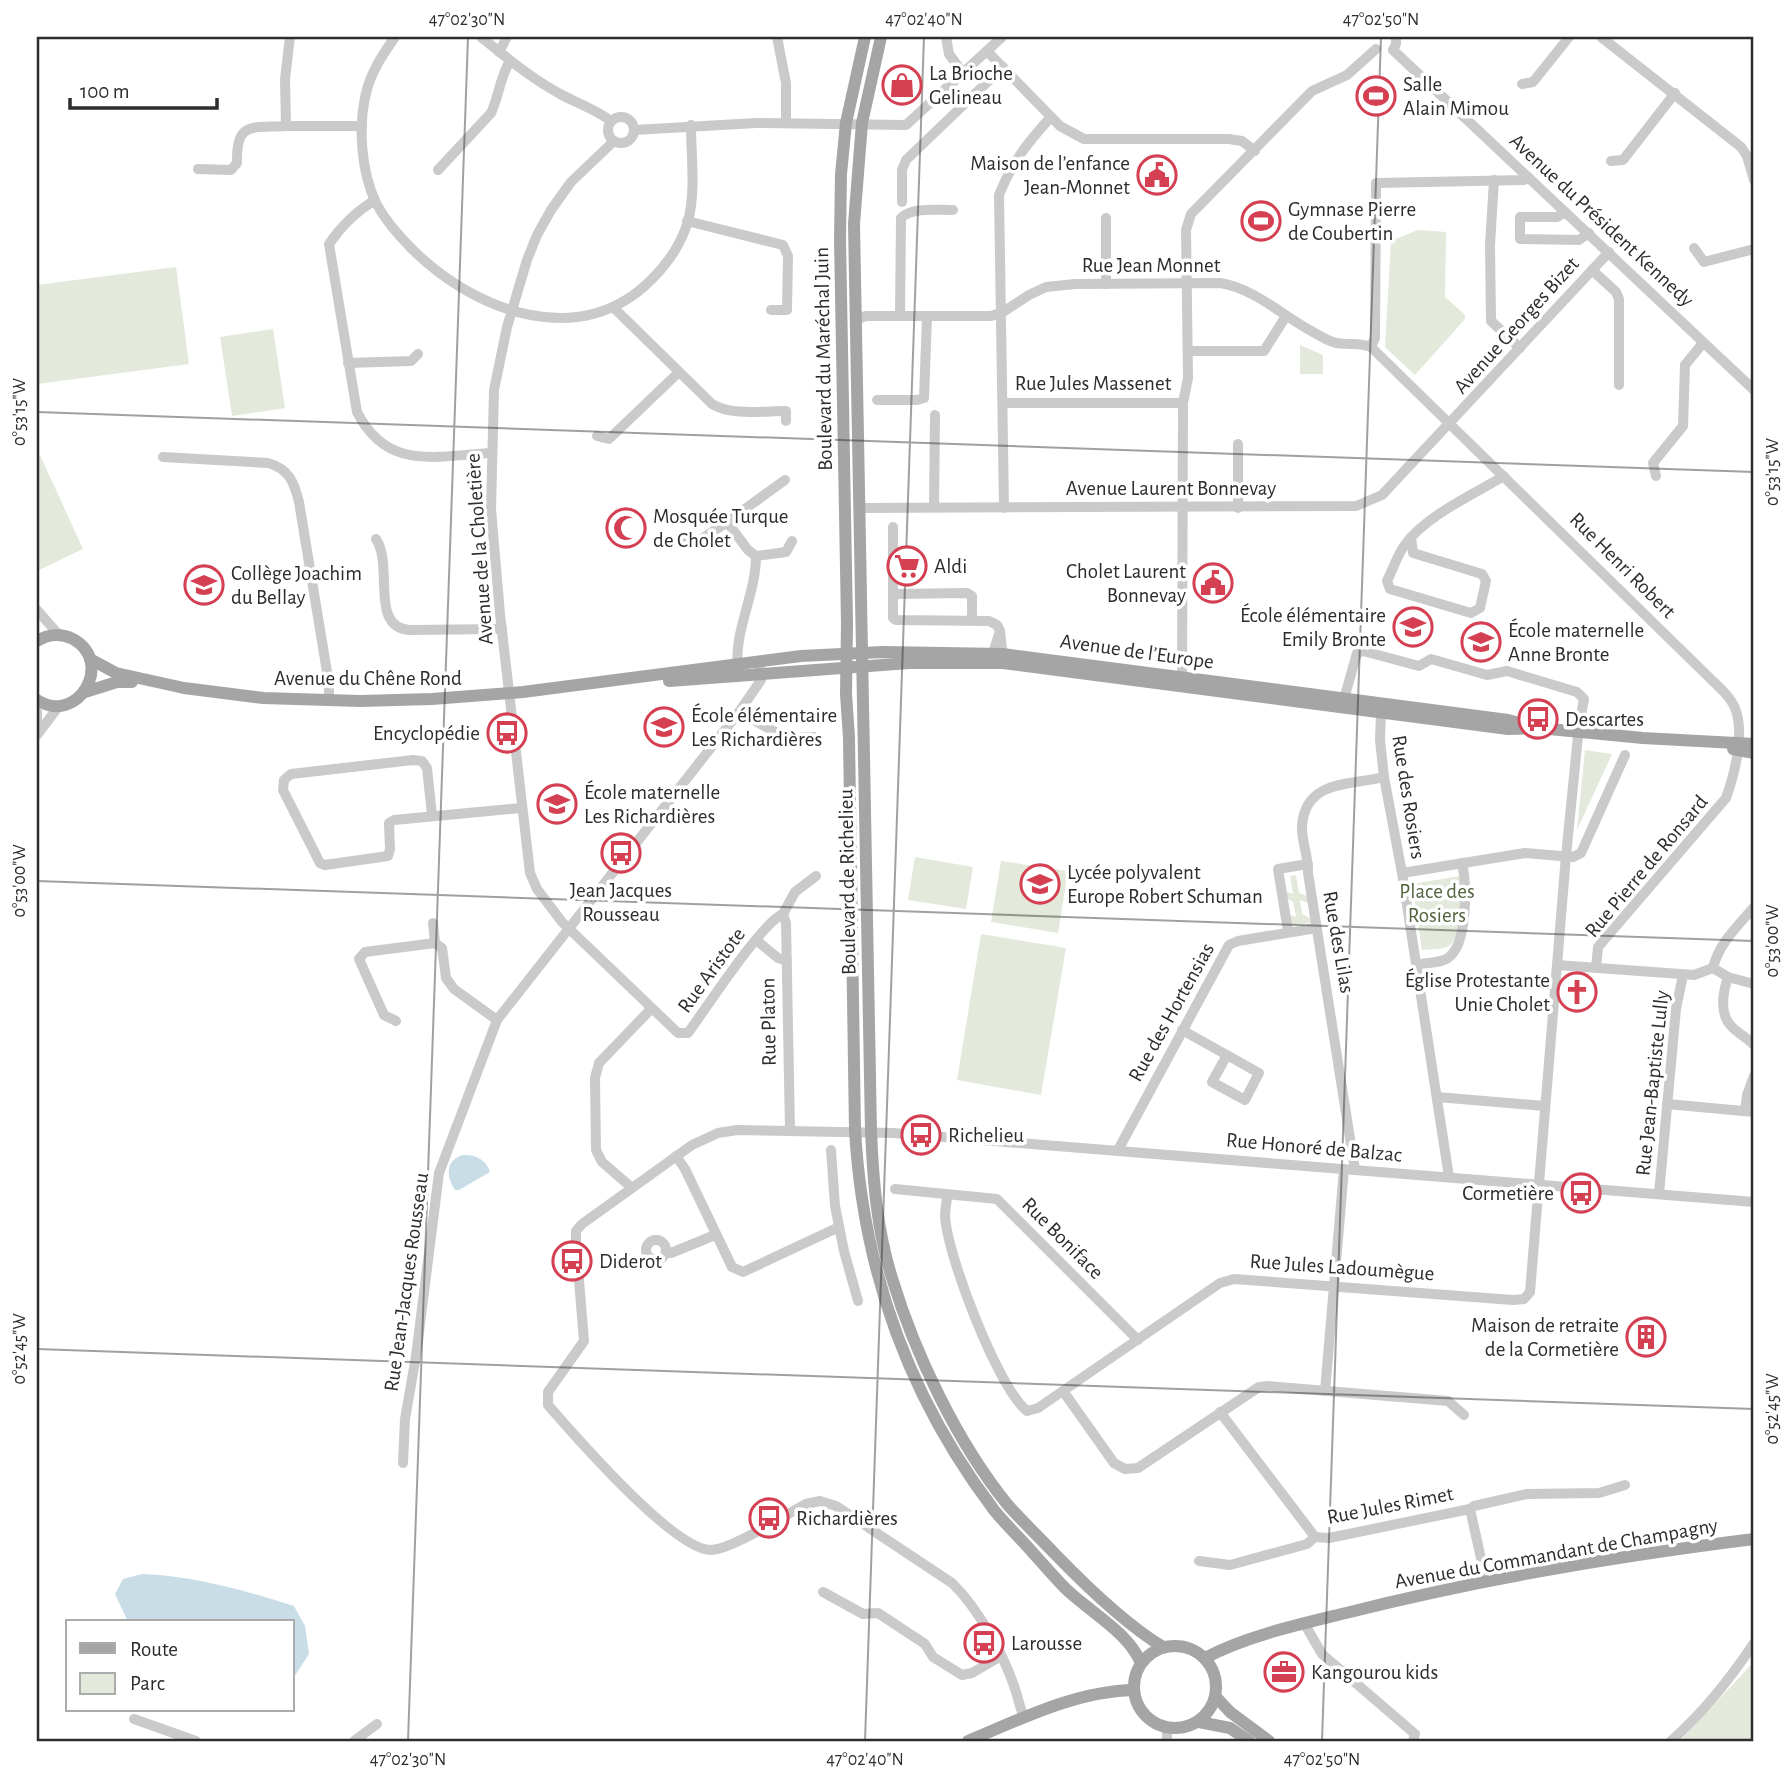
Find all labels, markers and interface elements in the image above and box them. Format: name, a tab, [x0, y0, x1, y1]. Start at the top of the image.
text: 47°02'30"N	[429, 11, 505, 29]
text: 47°02'40"N	[885, 11, 963, 29]
text: 47°02'50"N	[1343, 11, 1419, 29]
place label: La Brioche Gelineau	[929, 63, 1013, 108]
shop icon: La Brioche Gelineau	[881, 64, 923, 106]
scale bar	[70, 66, 217, 110]
place label: Salle Alain Mimou	[1403, 74, 1509, 119]
sports icon: Salle Alain Mimou	[1355, 75, 1397, 117]
text: 100 m	[80, 81, 130, 102]
street label: Avenue du Président Kennedy	[1506, 130, 1698, 311]
place label: Maison de l’enfance Jean-Monnet	[970, 153, 1130, 198]
public building icon: Maison de l’enfance Jean-Monnet	[1136, 154, 1178, 196]
place label: Gymnase Pierre de Coubertin	[1288, 199, 1416, 244]
sports icon: Gymnase Pierre de Coubertin	[1240, 200, 1282, 242]
street label: Boulevard du Maréchal Juin	[811, 247, 836, 471]
street label: Avenue Georges Bizet	[1450, 253, 1583, 398]
street label: Rue Jean Monnet	[1082, 255, 1221, 276]
street label: Rue Jules Massenet	[1015, 373, 1172, 394]
text: 0°53'15"W	[11, 378, 29, 446]
text: 0°53'15"W	[1764, 438, 1782, 506]
street label: Avenue de la Choletière	[462, 452, 497, 645]
street label: Avenue Laurent Bonnevay	[1066, 478, 1276, 499]
place label: Mosquée Turque de Cholet	[653, 506, 789, 551]
mosque icon: Mosquée Turque de Cholet	[605, 507, 647, 549]
street label: Rue Henri Robert	[1566, 508, 1680, 622]
supermarket icon: Aldi	[886, 545, 928, 587]
place label: Aldi	[934, 556, 967, 577]
place label: Cholet Laurent Bonnevay	[1066, 561, 1186, 606]
public building icon: Cholet Laurent Bonnevay	[1192, 562, 1234, 604]
place label: Collège Joachim du Bellay	[231, 563, 362, 608]
school or university icon: Collège Joachim du Bellay	[183, 564, 225, 606]
place label: École élémentaire Emily Bronte	[1240, 603, 1386, 650]
school or university icon: École élémentaire Emily Bronte	[1392, 606, 1434, 648]
place label: École maternelle Anne Bronte	[1508, 618, 1644, 665]
school or university icon: École maternelle Anne Bronte	[1460, 621, 1502, 663]
street label: Avenue de l’Europe	[1059, 630, 1215, 673]
street label: Avenue du Chêne Rond	[274, 668, 462, 689]
bus stop icon: Descartes	[1517, 698, 1559, 740]
place label: École élémentaire Les Richardières	[691, 703, 837, 750]
school or university icon: École élémentaire Les Richardières	[643, 706, 685, 748]
place label: Descartes	[1565, 709, 1644, 730]
bus stop icon: Encyclopédie	[486, 712, 528, 754]
place label: Encyclopédie	[373, 723, 480, 744]
street label: Rue des Rosiers	[1388, 734, 1429, 861]
place label: École maternelle Les Richardières	[584, 780, 720, 827]
school or university icon: École maternelle Les Richardières	[536, 783, 578, 825]
street label: Boulevard de Richelieu	[835, 788, 860, 975]
street label: Rue Pierre de Ronsard	[1581, 791, 1712, 941]
bus stop icon: Jean Jacques Rousseau	[600, 832, 642, 874]
text: 0°53'00"W	[11, 844, 29, 918]
place label: Lycée polyvalent Europe Robert Schuman	[1067, 862, 1263, 907]
school or university icon: Lycée polyvalent Europe Robert Schuman	[1019, 863, 1061, 905]
place label: Jean Jacques Rousseau	[570, 880, 672, 925]
park label: Place des Rosiers	[1399, 881, 1475, 926]
street label: Rue des Lilas	[1319, 889, 1358, 995]
text: 0°53'00"W	[1764, 904, 1782, 978]
street label: Rue Aristote	[674, 924, 749, 1017]
street label: Rue des Hortensias	[1125, 939, 1218, 1085]
place label: Église Protestante Unie Cholet	[1405, 968, 1550, 1015]
church icon: Église Protestante Unie Cholet	[1556, 971, 1598, 1013]
street label: Rue Platon	[757, 978, 780, 1066]
street label: Rue Jean-Baptiste Lully	[1632, 989, 1673, 1177]
bus stop icon: Richelieu	[900, 1114, 942, 1156]
place label: Richelieu	[948, 1125, 1024, 1146]
street label: Rue Honoré de Balzac	[1225, 1129, 1403, 1166]
street label: Rue Jean-Jacques Rousseau	[381, 1171, 432, 1393]
bus stop icon: Cormetière	[1560, 1172, 1602, 1214]
place label: Cormetière	[1462, 1183, 1554, 1204]
street label: Rue Boniface	[1018, 1194, 1107, 1283]
bus stop icon: Diderot	[551, 1240, 593, 1282]
place label: Diderot	[599, 1251, 662, 1272]
street label: Rue Jules Ladoumègue	[1249, 1251, 1435, 1284]
text: 0°52'45"W	[11, 1313, 29, 1385]
place label: Maison de retraite de la Cormetière	[1471, 1315, 1619, 1360]
building icon: Maison de retraite de la Cormetière	[1625, 1316, 1667, 1358]
text: 0°52'45"W	[1764, 1373, 1782, 1445]
street label: Rue Jules Rimet	[1325, 1483, 1455, 1528]
bus stop icon: Richardières	[748, 1497, 790, 1539]
place label: Richardières	[796, 1508, 898, 1529]
street label: Avenue du Commandant de Champagny	[1393, 1515, 1719, 1592]
legend	[66, 1620, 294, 1712]
bus stop icon: Larousse	[963, 1622, 1005, 1664]
place label: Larousse	[1011, 1633, 1082, 1654]
text: Route	[130, 1639, 178, 1660]
office icon: Kangourou kids	[1263, 1651, 1305, 1693]
place label: Kangourou kids	[1311, 1662, 1438, 1683]
text: Parc	[130, 1673, 165, 1694]
text: 47°02'30"N	[370, 1751, 446, 1769]
text: 47°02'40"N	[826, 1751, 904, 1769]
text: 47°02'50"N	[1284, 1751, 1360, 1769]

